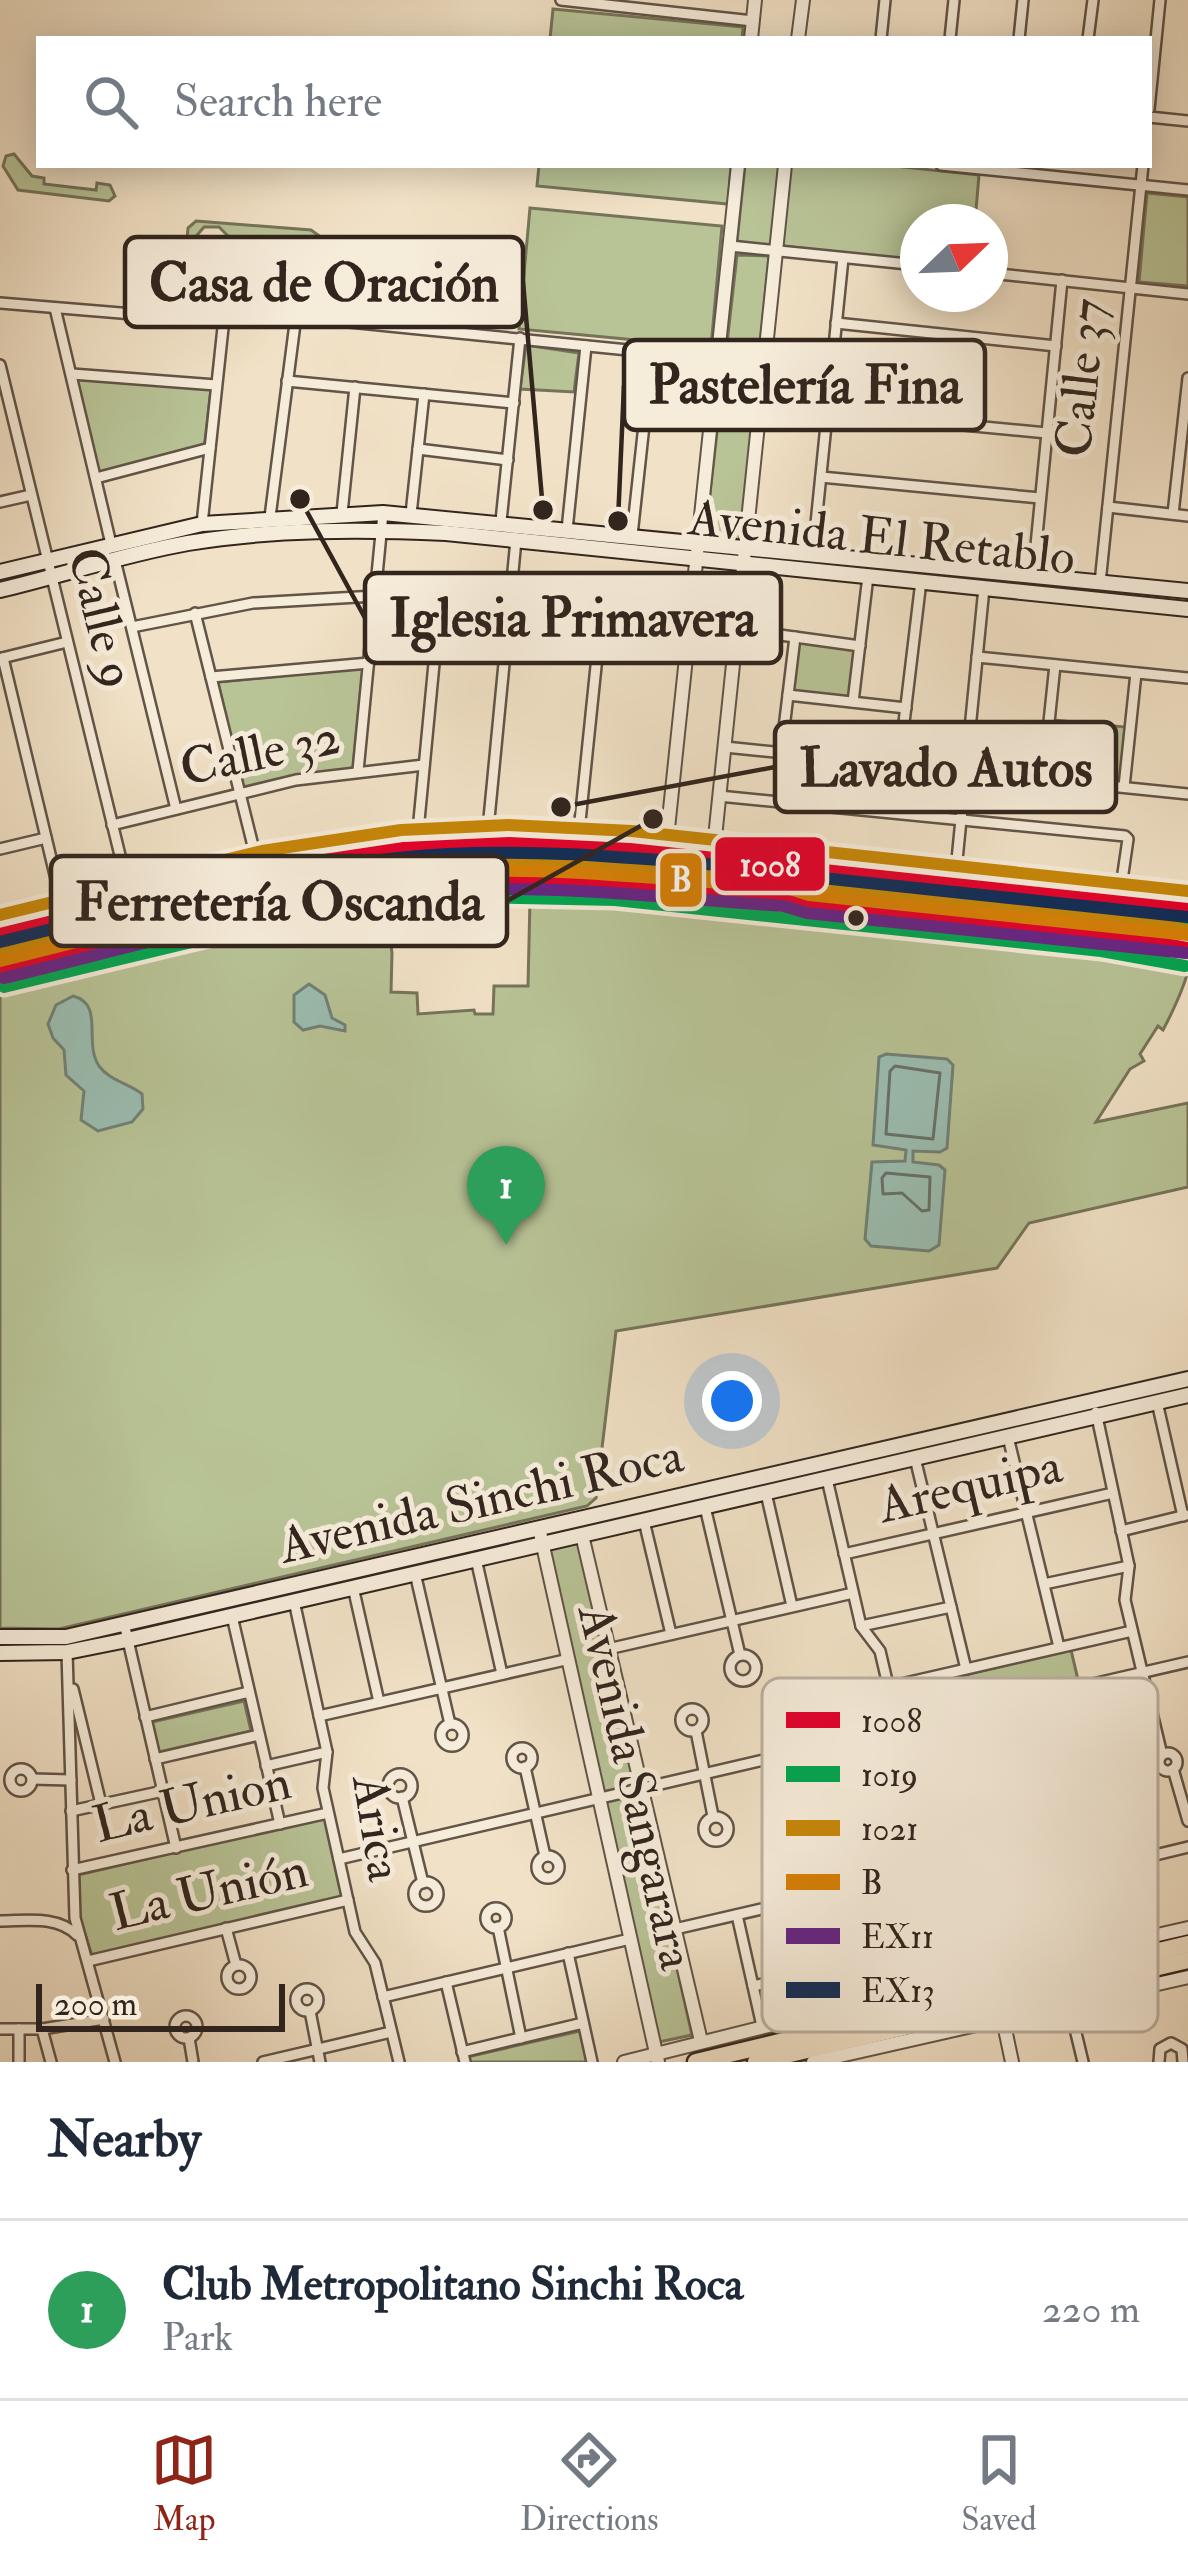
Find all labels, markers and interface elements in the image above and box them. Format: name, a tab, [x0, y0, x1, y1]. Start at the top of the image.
search box	[36, 36, 1152, 168]
icon: search	[78, 69, 144, 135]
text: Search here	[174, 74, 382, 130]
north arrow	[900, 204, 1008, 312]
callout: Casa de Oración	[125, 237, 523, 327]
text: Casa de Oración	[149, 250, 499, 318]
street label: Calle 37	[1042, 296, 1122, 460]
callout: Pastelería Fina	[624, 340, 985, 430]
text: Pastelería Fina	[648, 352, 963, 420]
street label: Avenida El Retablo	[685, 486, 1078, 590]
street label: Calle 9	[53, 541, 149, 695]
callout: Iglesia Primavera	[365, 573, 781, 663]
text: Iglesia Primavera	[389, 585, 759, 653]
street label: Calle 32	[174, 705, 346, 801]
callout: Lavado Autos	[775, 722, 1116, 812]
text: Lavado Autos	[799, 735, 1093, 803]
line badge: 1008	[713, 835, 827, 893]
text: 1008	[740, 845, 801, 886]
line badge: B	[658, 851, 704, 909]
callout: Ferretería Oscanda	[51, 856, 507, 946]
text: B	[670, 860, 692, 901]
text: Ferretería Oscanda	[75, 869, 485, 937]
unlabelled marker	[845, 907, 867, 929]
pin: 1	[467, 1146, 545, 1245]
your location	[702, 1371, 762, 1431]
street label: Avenida Sinchi Roca	[272, 1423, 690, 1579]
street label: Arequipa	[871, 1434, 1069, 1538]
street label: Avenida Sangarara	[563, 1598, 709, 1976]
legend	[762, 1678, 1158, 2032]
text: 1008	[861, 1701, 922, 1742]
street label: La Union	[87, 1750, 297, 1858]
text: 1019	[861, 1755, 918, 1796]
street label: Arica	[337, 1770, 417, 1886]
text: 1021	[861, 1809, 918, 1850]
street label: La Unión	[104, 1838, 314, 1946]
text: B	[861, 1863, 883, 1904]
text: EX11	[861, 1917, 934, 1958]
text: EX13	[861, 1971, 935, 2012]
scale bar	[36, 1978, 285, 2031]
text: 200 m	[54, 1984, 137, 2025]
text: Nearby	[48, 2108, 201, 2172]
text: Club Metropolitano Sinchi Roca	[162, 2257, 743, 2313]
text: 1	[80, 2285, 94, 2334]
text: 220 m	[1042, 2285, 1140, 2334]
text: Park	[162, 2313, 233, 2362]
tab: Map	[151, 2427, 217, 2540]
tab: Directions	[520, 2427, 659, 2540]
tab: Saved	[961, 2427, 1037, 2540]

